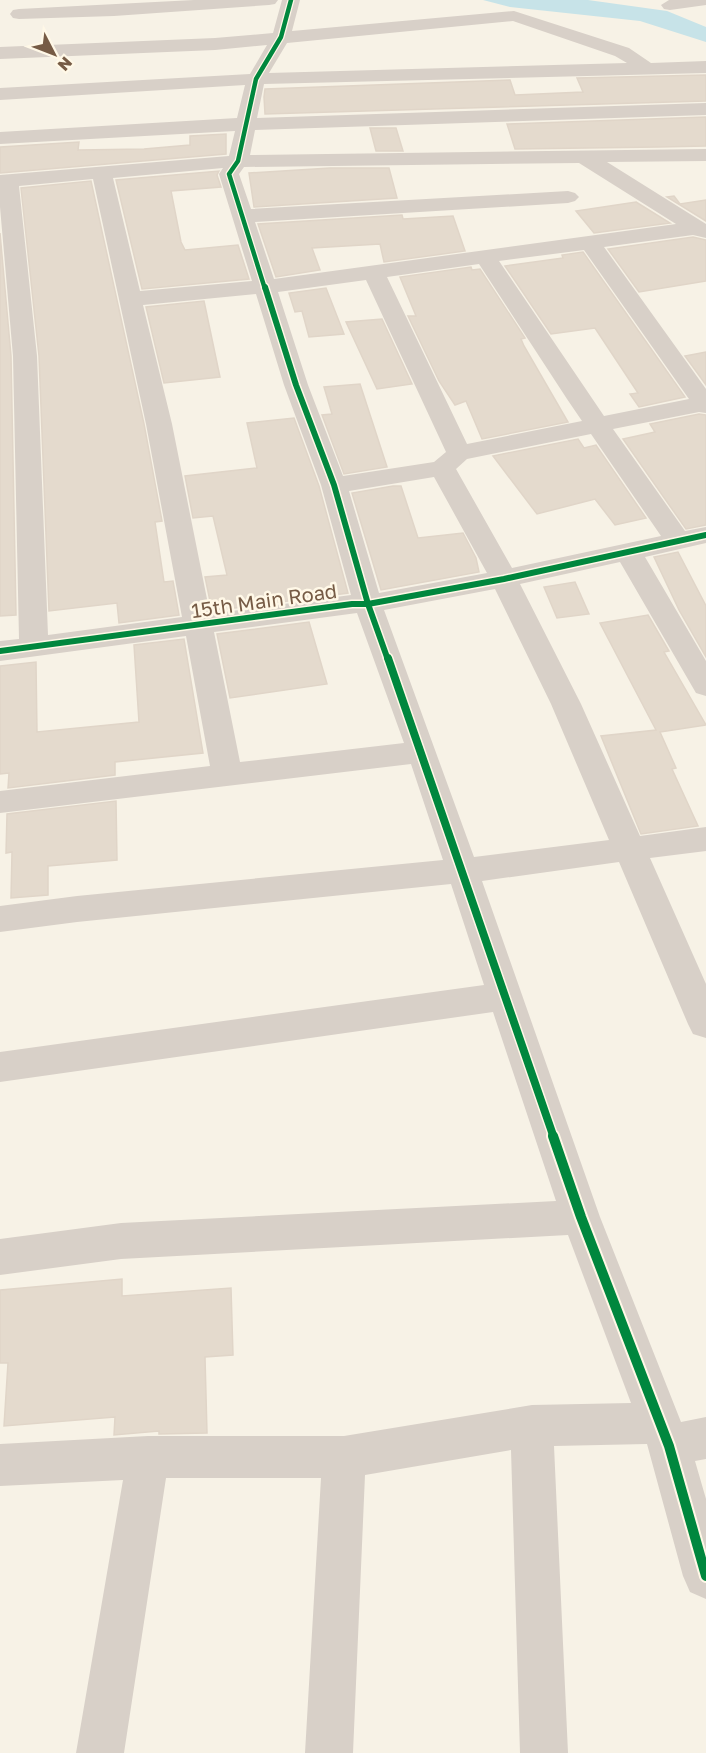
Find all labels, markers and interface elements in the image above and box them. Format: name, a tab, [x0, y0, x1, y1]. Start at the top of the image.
north arrow	[24, 24, 84, 84]
text: N	[54, 53, 77, 75]
street label: 15th Main Road	[190, 578, 338, 622]

